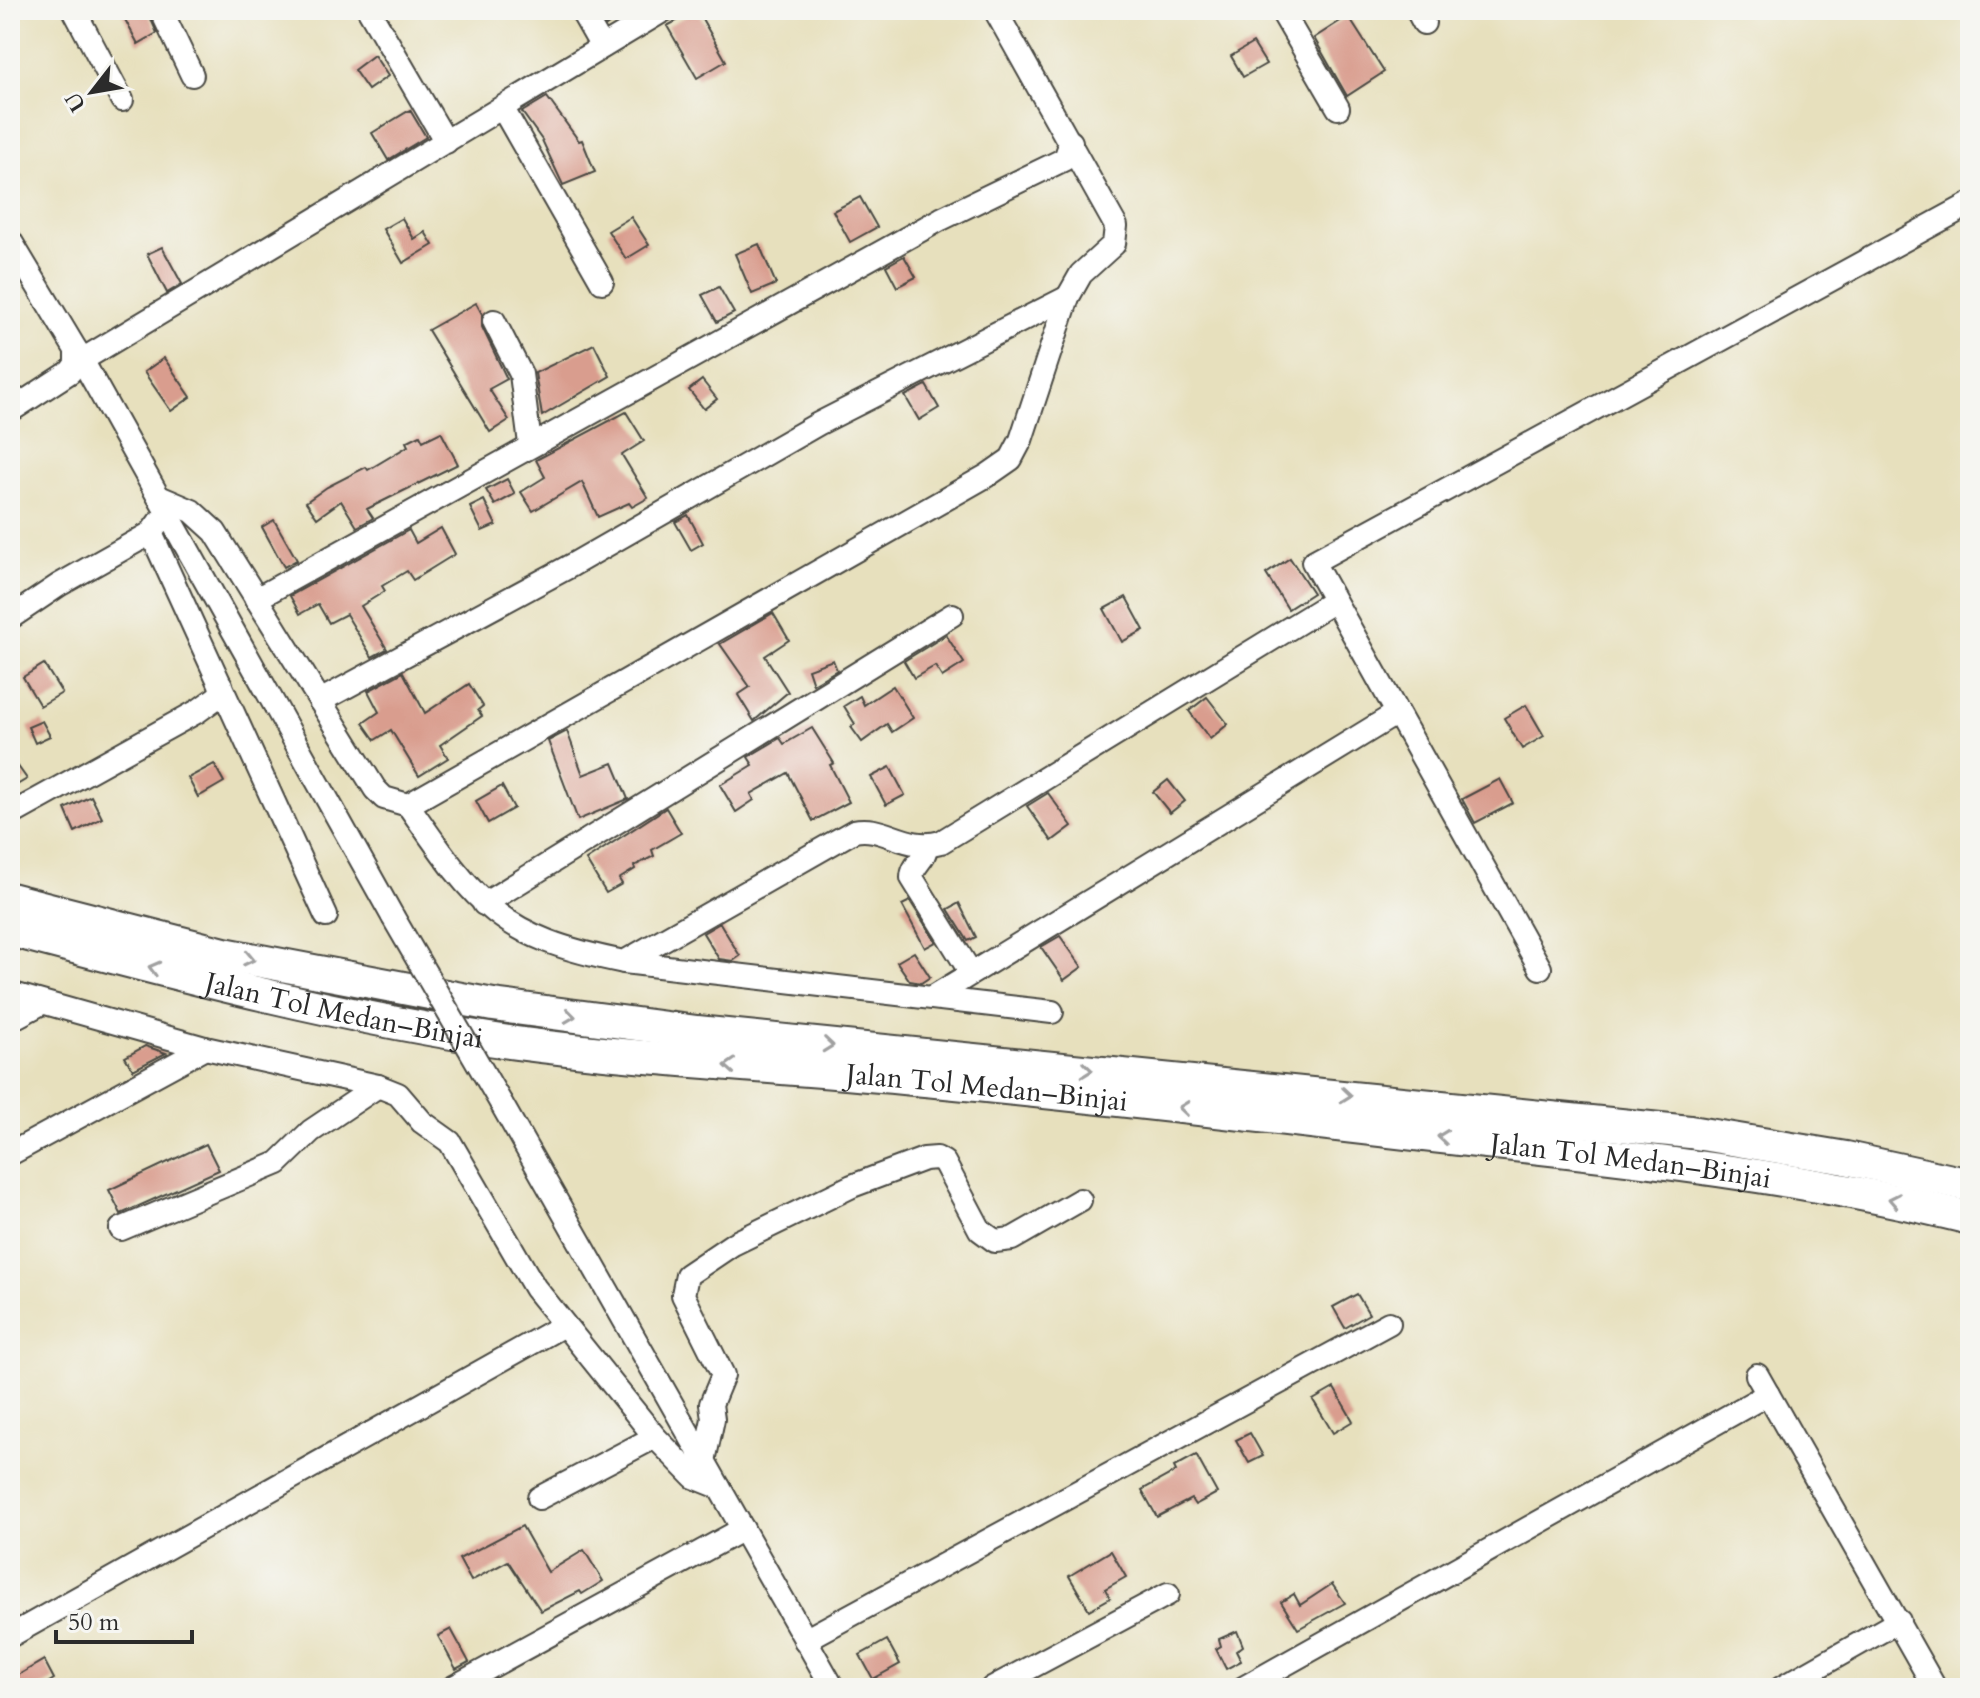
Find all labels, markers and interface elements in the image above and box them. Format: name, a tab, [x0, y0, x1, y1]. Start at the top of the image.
north arrow	[52, 52, 132, 132]
text: U	[58, 86, 93, 117]
one-way arrow	[241, 950, 255, 967]
one-way arrow	[147, 961, 161, 978]
street label: Jalan Tol Medan–Binjai	[197, 962, 486, 1058]
one-way arrow	[564, 1007, 577, 1024]
one-way arrow	[822, 1036, 835, 1053]
street label: Jalan Tol Medan–Binjai	[841, 1055, 1130, 1121]
one-way arrow	[723, 1058, 736, 1075]
one-way arrow	[1081, 1062, 1094, 1079]
one-way arrow	[1340, 1086, 1353, 1103]
one-way arrow	[1177, 1099, 1190, 1116]
street label: Jalan Tol Medan–Binjai	[1485, 1124, 1774, 1198]
one-way arrow	[1436, 1128, 1449, 1145]
one-way arrow	[1888, 1192, 1901, 1209]
scale bar	[56, 1594, 192, 1644]
text: 50 m	[68, 1606, 120, 1639]

